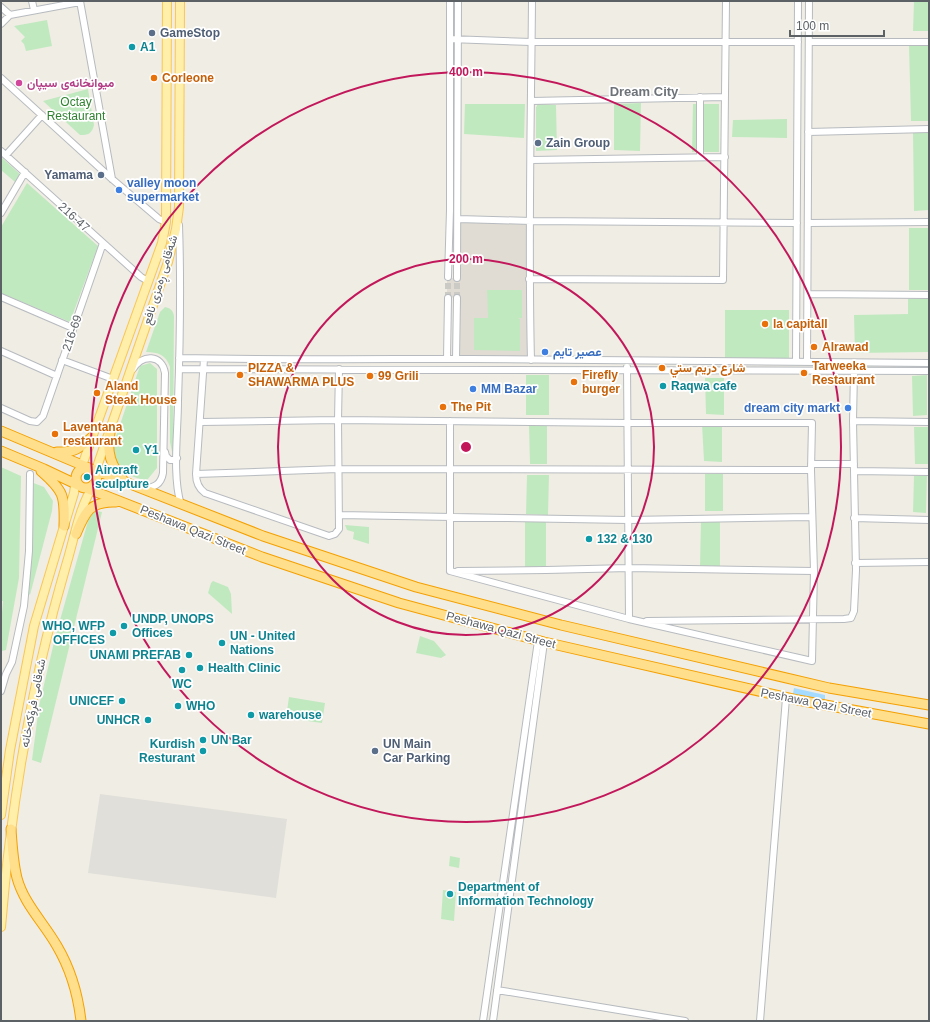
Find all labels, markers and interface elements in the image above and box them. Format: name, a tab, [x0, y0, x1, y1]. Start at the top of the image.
scale bar	[790, 12, 884, 38]
text: 100 m	[796, 19, 829, 33]
place label: GameStop	[160, 26, 220, 40]
marker: GameStop	[147, 28, 157, 38]
place label: A1	[140, 40, 156, 54]
marker: A1	[127, 42, 137, 52]
text: 400 m	[449, 65, 483, 79]
place label: Corleone	[162, 71, 214, 85]
marker: Corleone	[149, 73, 159, 83]
place label: میوانخانەی سیپان	[27, 76, 115, 91]
marker: میوانخانەی سیپان	[14, 78, 24, 88]
district label: Dream City	[610, 84, 679, 99]
park label: Octay Restaurant	[47, 95, 106, 123]
place label: Zain Group	[546, 136, 610, 150]
marker: Zain Group	[533, 138, 543, 148]
place label: Yamama	[44, 168, 93, 182]
marker: Yamama	[96, 170, 106, 180]
place label: valley moon supermarket	[127, 176, 199, 204]
marker: valley moon supermarket	[114, 185, 124, 195]
street label: 216-47	[55, 199, 93, 235]
street label: شەقامی ڕەمزی نافع	[140, 234, 183, 327]
text: 200 m	[449, 252, 483, 266]
street label: 216-69	[59, 313, 85, 353]
place label: la capitall	[773, 317, 828, 331]
marker: la capitall	[760, 319, 770, 329]
place label: Alrawad	[822, 340, 869, 354]
marker: Alrawad	[809, 342, 819, 352]
place label: عصير تايم	[553, 345, 602, 360]
marker: عصير تايم	[540, 347, 550, 357]
place label: Tarweeka Restaurant	[812, 359, 875, 387]
place label: PIZZA & SHAWARMA PLUS	[248, 361, 354, 389]
place label: شارع دريم ستي	[670, 361, 746, 378]
marker: شارع دريم ستي	[657, 363, 667, 373]
place label: Firefly burger	[582, 368, 620, 396]
marker: Tarweeka Restaurant	[799, 368, 809, 378]
place label: 99 Grili	[378, 369, 419, 383]
marker: PIZZA & SHAWARMA PLUS	[235, 370, 245, 380]
marker: 99 Grili	[365, 371, 375, 381]
marker: Firefly burger	[569, 377, 579, 387]
place label: Aland Steak House	[105, 379, 177, 407]
place label: Raqwa cafe	[671, 379, 737, 393]
marker: Raqwa cafe	[658, 381, 668, 391]
place label: MM Bazar	[481, 382, 537, 396]
marker: MM Bazar	[468, 384, 478, 394]
marker: Aland Steak House	[92, 388, 102, 398]
place label: The Pit	[451, 400, 491, 414]
place label: dream city markt	[744, 401, 840, 415]
marker: The Pit	[438, 402, 448, 412]
marker: dream city markt	[843, 403, 853, 413]
place label: Laventana restaurant	[63, 420, 123, 448]
marker: Laventana restaurant	[50, 429, 60, 439]
centre of rings	[459, 440, 473, 454]
place label: Y1	[144, 443, 159, 457]
marker: Y1	[131, 445, 141, 455]
place label: Aircraft sculpture	[95, 463, 149, 491]
marker: Aircraft sculpture	[82, 472, 92, 482]
street label: Peshawa Qazi Street	[138, 502, 248, 558]
place label: 132 & 130	[597, 532, 653, 546]
marker: 132 & 130	[584, 534, 594, 544]
street label: Peshawa Qazi Street	[445, 609, 558, 652]
place label: UNDP, UNOPS Offices	[132, 612, 214, 640]
place label: WHO, WFP OFFICES	[42, 619, 105, 647]
marker: UNDP, UNOPS Offices	[119, 621, 129, 631]
marker: WHO, WFP OFFICES	[108, 628, 118, 638]
place label: UN - United Nations	[230, 629, 295, 657]
marker: UN - United Nations	[217, 638, 227, 648]
place label: UNAMI PREFAB	[90, 648, 181, 662]
marker: UNAMI PREFAB	[184, 650, 194, 660]
street label: شەقامی فڕۆکەخانە	[18, 658, 51, 749]
place label: Health Clinic	[208, 661, 281, 675]
marker: Health Clinic	[195, 663, 205, 673]
marker: WC	[177, 665, 187, 675]
place label: WC	[172, 677, 192, 691]
street label: Peshawa Qazi Street	[759, 685, 873, 721]
place label: UNICEF	[69, 694, 114, 708]
marker: UNICEF	[117, 696, 127, 706]
place label: WHO	[186, 699, 215, 713]
marker: WHO	[173, 701, 183, 711]
place label: warehouse	[258, 708, 322, 722]
marker: warehouse	[246, 710, 256, 720]
place label: UNHCR	[97, 713, 140, 727]
marker: UNHCR	[143, 715, 153, 725]
place label: UN Bar	[211, 733, 252, 747]
marker: UN Bar	[198, 735, 208, 745]
place label: Kurdish Resturant	[139, 737, 195, 765]
place label: UN Main Car Parking	[383, 737, 450, 765]
marker: Kurdish Resturant	[198, 746, 208, 756]
marker: UN Main Car Parking	[370, 746, 380, 756]
place label: Department of Information Technology	[458, 880, 594, 908]
marker: Department of Information Technology	[445, 889, 455, 899]

